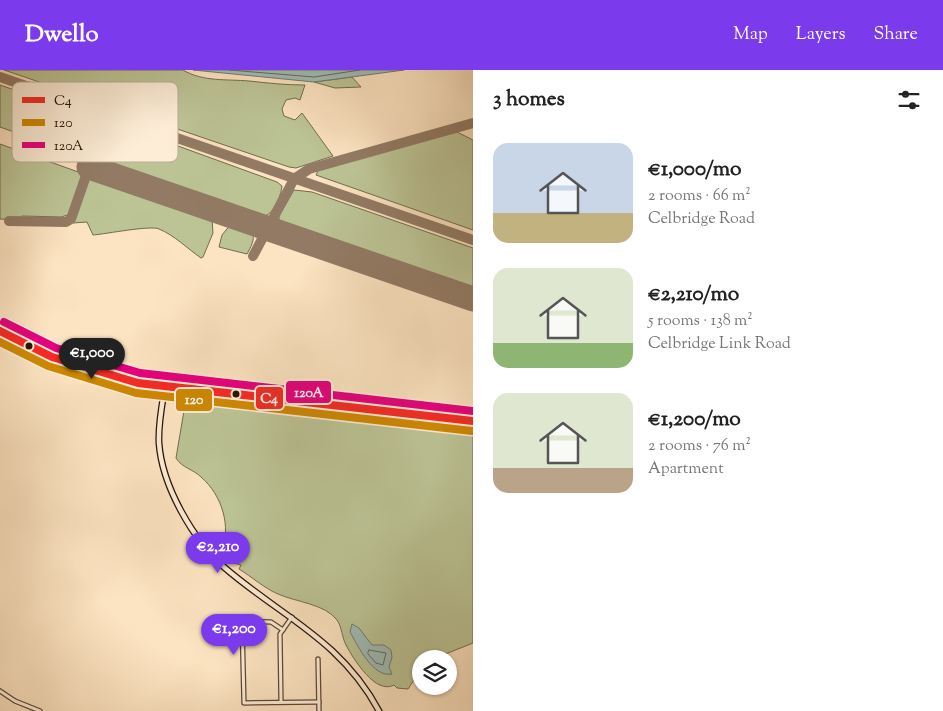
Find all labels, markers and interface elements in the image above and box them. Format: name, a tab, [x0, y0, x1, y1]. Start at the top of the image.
text: Dwello	[25, 18, 99, 52]
text: Map	[733, 22, 768, 48]
text: Layers	[796, 22, 846, 48]
text: Share	[874, 22, 918, 48]
legend	[12, 82, 178, 162]
text: 3 homes	[493, 85, 565, 115]
icon: filters	[895, 86, 923, 114]
text: C4	[54, 92, 72, 112]
text: 120	[54, 114, 73, 134]
text: 120A	[54, 137, 84, 157]
text: €1,000/mo	[648, 155, 742, 185]
icon: home	[533, 163, 593, 223]
text: 2 rooms · 66 m²	[648, 185, 751, 208]
text: Celbridge Road	[648, 208, 755, 231]
text: €2,210/mo	[648, 280, 739, 310]
icon: home	[533, 288, 593, 348]
text: 5 rooms · 138 m²	[648, 310, 753, 333]
text: Celbridge Link Road	[648, 333, 791, 356]
pin: €1,000	[51, 338, 133, 380]
unlabelled marker	[24, 341, 34, 351]
text: €1,000	[70, 342, 114, 365]
line badge: 120A	[285, 380, 332, 404]
text: 120A	[294, 384, 324, 404]
line badge: C4	[255, 386, 284, 410]
line badge: 120	[175, 388, 213, 412]
unlabelled marker	[231, 389, 241, 399]
text: C4	[260, 390, 278, 410]
text: 120	[185, 391, 204, 411]
text: €1,200/mo	[648, 405, 741, 435]
icon: home	[533, 413, 593, 473]
text: 2 rooms · 76 m²	[648, 435, 751, 458]
text: Apartment	[648, 458, 724, 481]
pin: €2,210	[177, 532, 259, 574]
text: €2,210	[197, 536, 239, 559]
pin: €1,200	[193, 614, 275, 656]
text: €1,200	[212, 618, 256, 641]
map controls	[412, 650, 457, 695]
button: layers	[412, 650, 457, 695]

